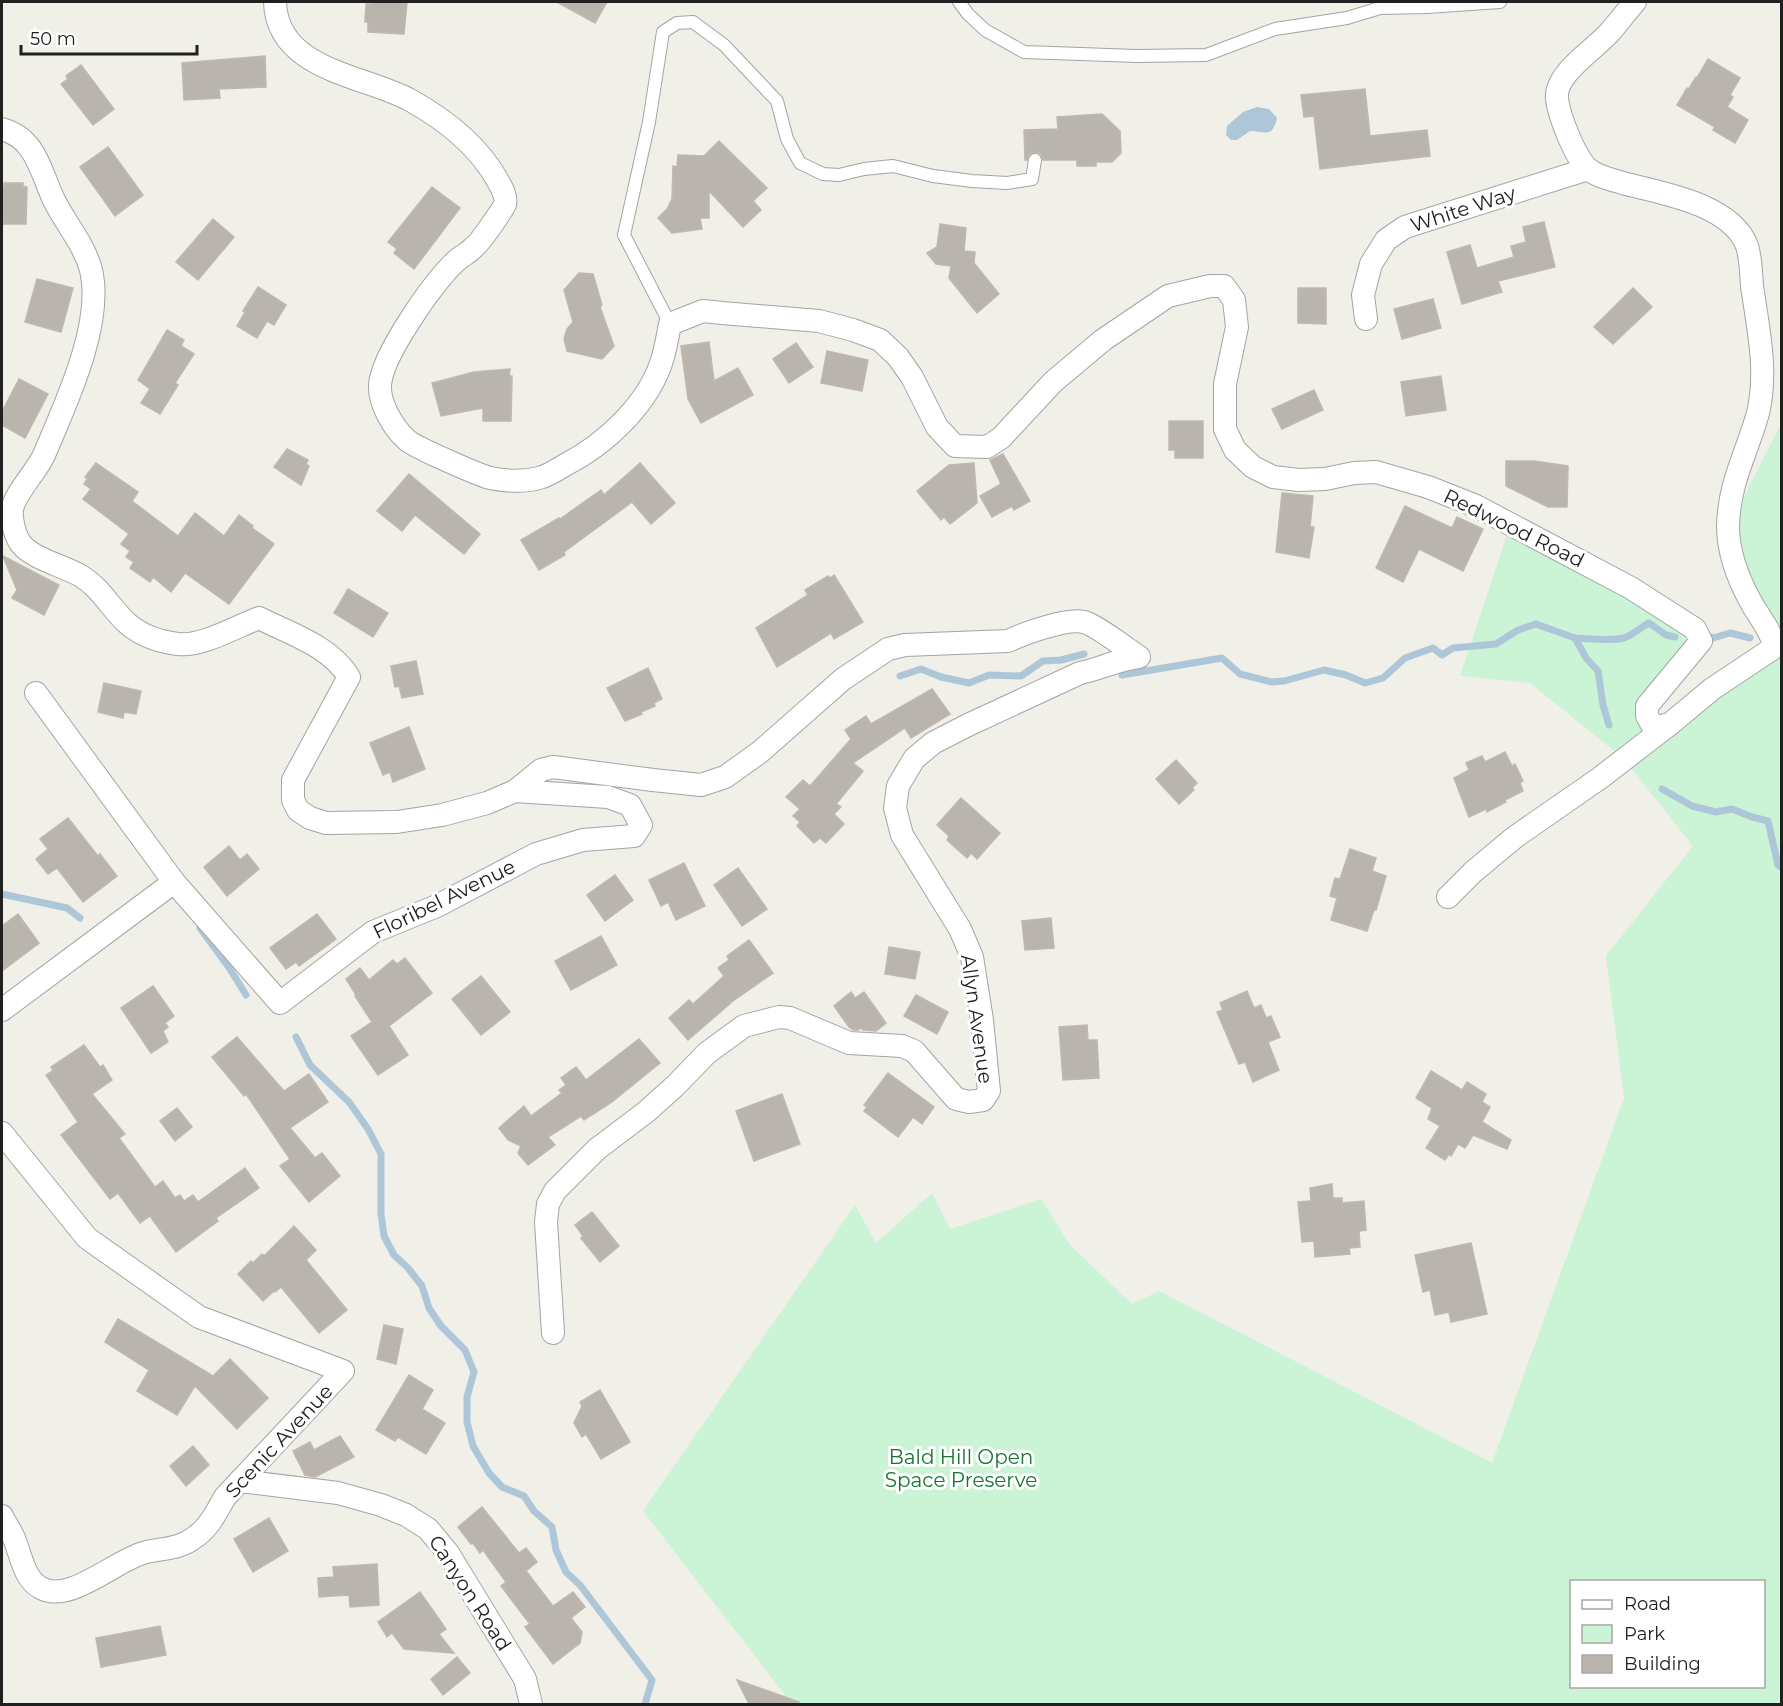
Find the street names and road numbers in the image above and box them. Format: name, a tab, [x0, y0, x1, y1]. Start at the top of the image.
street label: White Way	[1407, 181, 1519, 237]
street label: Redwood Road	[1440, 484, 1588, 572]
street label: Floribel Avenue	[369, 854, 519, 944]
street label: Allyn Avenue	[956, 953, 998, 1085]
street label: Scenic Avenue	[220, 1379, 338, 1503]
street label: Canyon Road	[424, 1531, 516, 1655]

